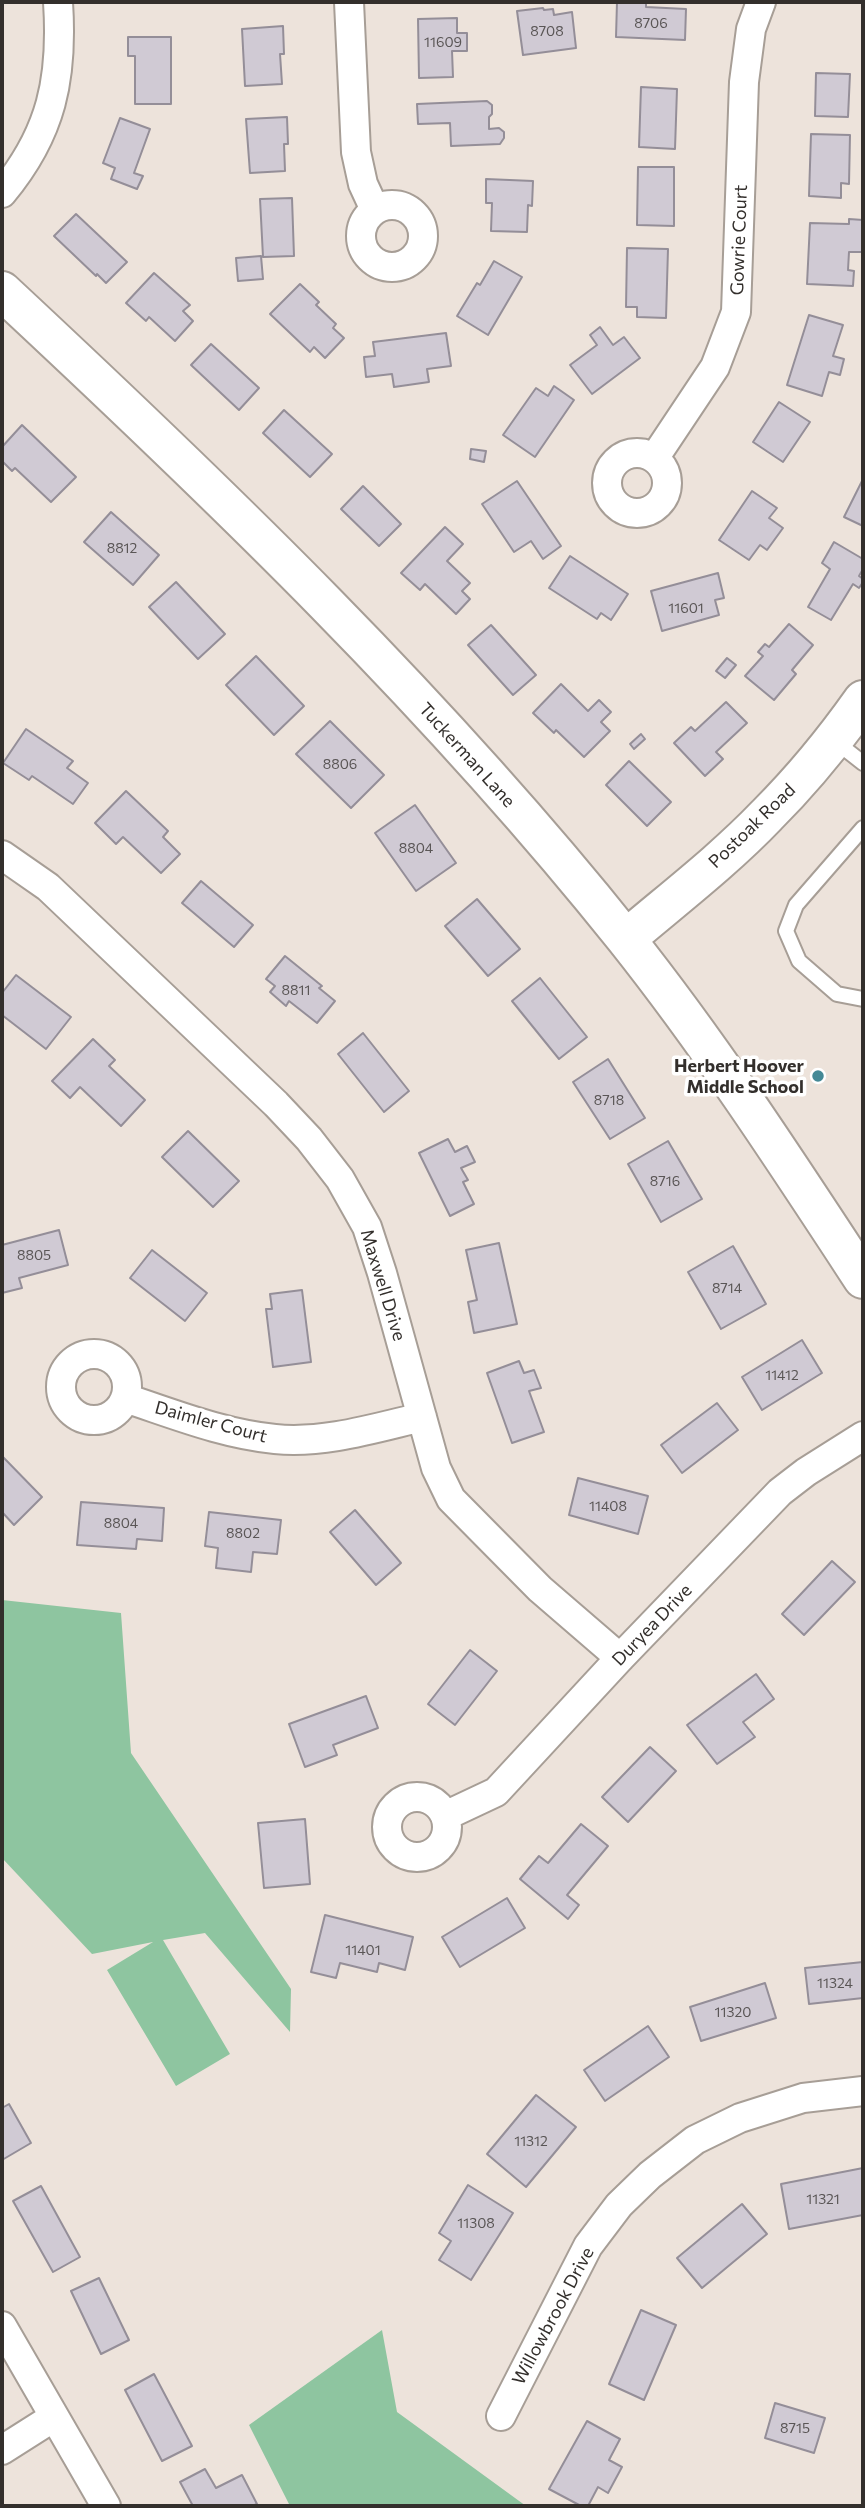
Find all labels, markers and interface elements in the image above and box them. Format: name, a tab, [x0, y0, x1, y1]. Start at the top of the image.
house number: 8706	[634, 15, 668, 31]
house number: 8708	[530, 23, 564, 39]
house number: 11609	[424, 34, 462, 50]
street label: Gowrie Court	[726, 184, 752, 296]
house number: 8812	[107, 540, 137, 556]
house number: 11601	[668, 600, 704, 616]
street label: Tuckerman Lane	[414, 698, 520, 812]
house number: 8806	[323, 756, 357, 772]
street label: Postoak Road	[704, 779, 800, 873]
house number: 8804	[399, 840, 433, 856]
house number: 8811	[282, 982, 310, 998]
place label: Herbert Hoover Middle School	[674, 1055, 804, 1098]
marker: Herbert Hoover Middle School	[810, 1068, 826, 1084]
house number: 8718	[594, 1092, 624, 1108]
house number: 8716	[650, 1173, 680, 1189]
street label: Maxwell Drive	[356, 1227, 410, 1343]
house number: 8805	[17, 1247, 51, 1263]
house number: 8714	[712, 1280, 742, 1296]
house number: 11412	[765, 1367, 799, 1383]
street label: Daimler Court	[152, 1397, 270, 1447]
house number: 11408	[589, 1498, 627, 1514]
house number: 8804	[104, 1515, 138, 1531]
house number: 8802	[226, 1525, 260, 1541]
street label: Duryea Drive	[608, 1580, 696, 1670]
house number: 11401	[345, 1942, 381, 1958]
house number: 11324	[817, 1975, 853, 1991]
house number: 11320	[715, 2004, 751, 2020]
house number: 11312	[514, 2133, 548, 2149]
house number: 11321	[806, 2191, 840, 2207]
house number: 11308	[457, 2215, 495, 2231]
street label: Willowbrook Drive	[508, 2244, 598, 2388]
house number: 8715	[780, 2420, 810, 2436]

